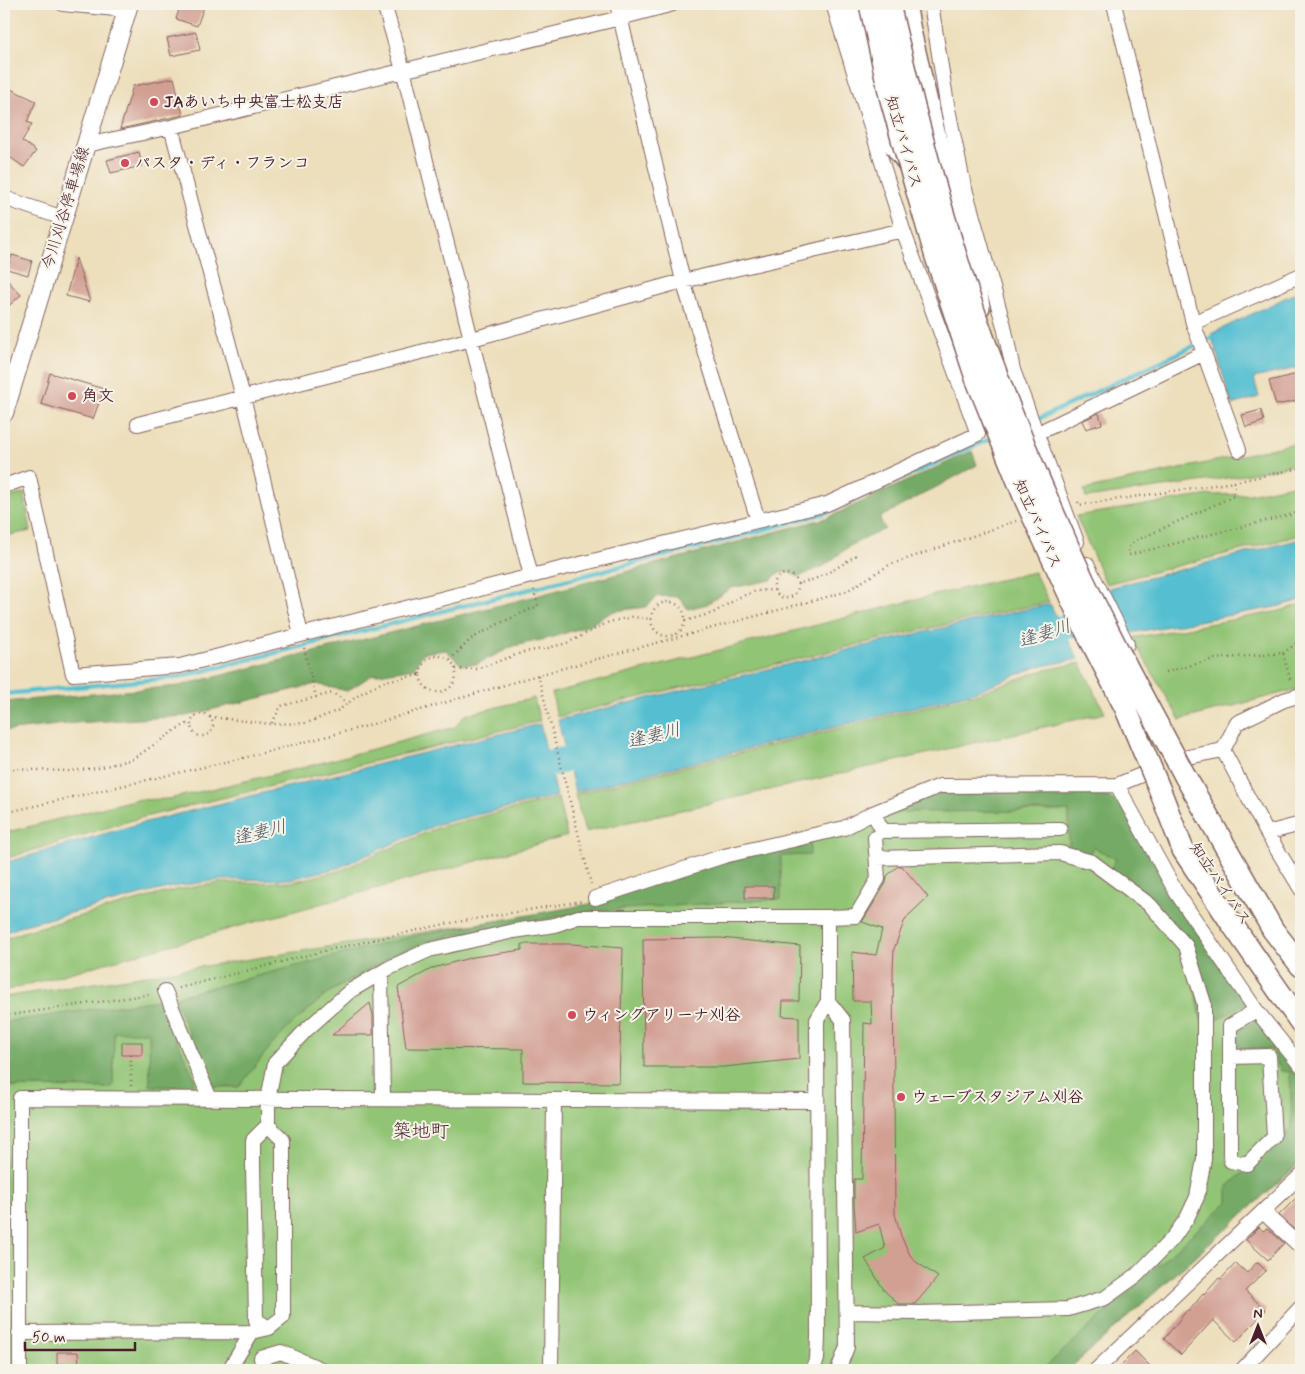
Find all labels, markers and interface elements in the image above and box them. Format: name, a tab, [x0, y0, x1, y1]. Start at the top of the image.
place label: JAあいち中央富士松支店	[164, 92, 344, 113]
street label: 知立バイパス	[880, 93, 926, 191]
marker: JAあいち中央富士松支店	[148, 96, 160, 108]
street label: 今川刈谷停車場線	[37, 144, 95, 272]
place label: パスタ・ディ・フランコ	[135, 153, 309, 174]
marker: パスタ・ディ・フランコ	[119, 157, 131, 169]
place label: 角文	[82, 386, 114, 407]
marker: 角文	[66, 390, 78, 402]
street label: 知立バイパス	[1008, 476, 1066, 572]
water label: 逢妻川	[1016, 614, 1074, 654]
water label: 逢妻川	[625, 718, 683, 754]
water label: 逢妻川	[231, 815, 289, 851]
street label: 知立バイパス	[1185, 838, 1255, 930]
place label: ウィングアリーナ刈谷	[582, 1005, 741, 1026]
marker: ウィングアリーナ刈谷	[566, 1009, 578, 1021]
place label: ウェーブスタジアム刈谷	[911, 1087, 1084, 1108]
marker: ウェーブスタジアム刈谷	[895, 1091, 907, 1103]
district label: 築地町	[392, 1119, 450, 1144]
north arrow	[1232, 1302, 1282, 1352]
text: N	[1253, 1305, 1263, 1323]
scale bar	[25, 1319, 135, 1351]
text: 50 m	[32, 1328, 66, 1348]

